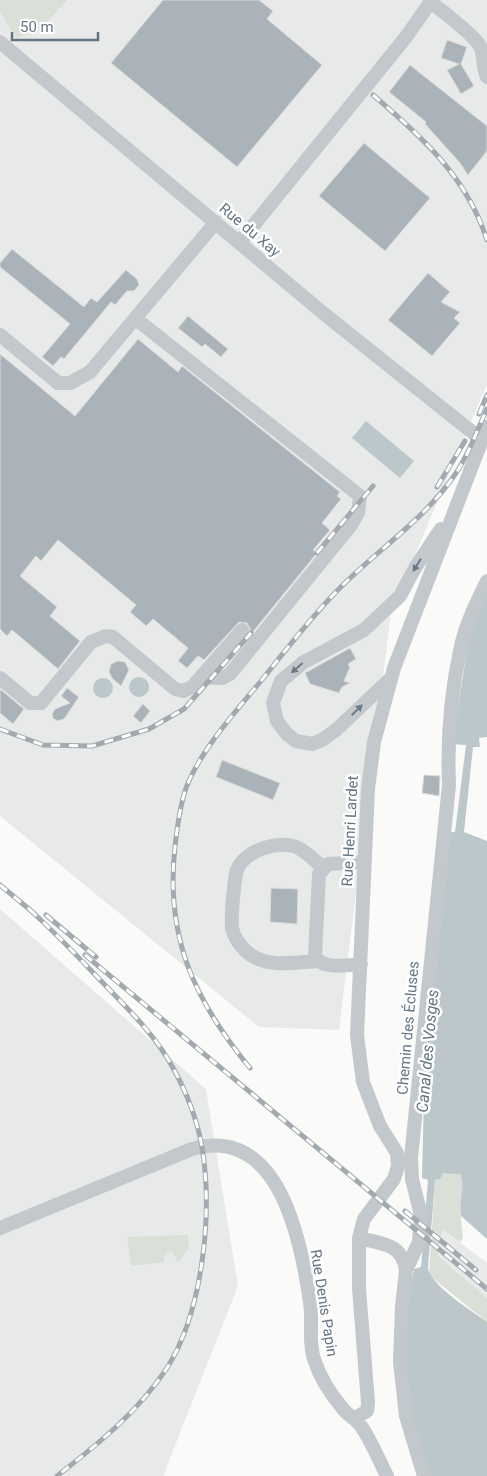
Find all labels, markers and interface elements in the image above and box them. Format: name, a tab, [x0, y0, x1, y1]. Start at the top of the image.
scale bar	[12, 10, 99, 42]
text: 50 m	[20, 18, 54, 36]
street label: Rue du Xay	[216, 199, 284, 261]
one-way arrow	[412, 558, 422, 572]
one-way arrow	[291, 662, 303, 674]
one-way arrow	[351, 704, 363, 716]
street label: Rue Henri Lardet	[338, 775, 362, 887]
street label: Chemin des Écluses	[393, 960, 423, 1096]
water label: Canal des Vosges	[413, 989, 442, 1113]
street label: Rue Denis Papin	[307, 1248, 341, 1358]

